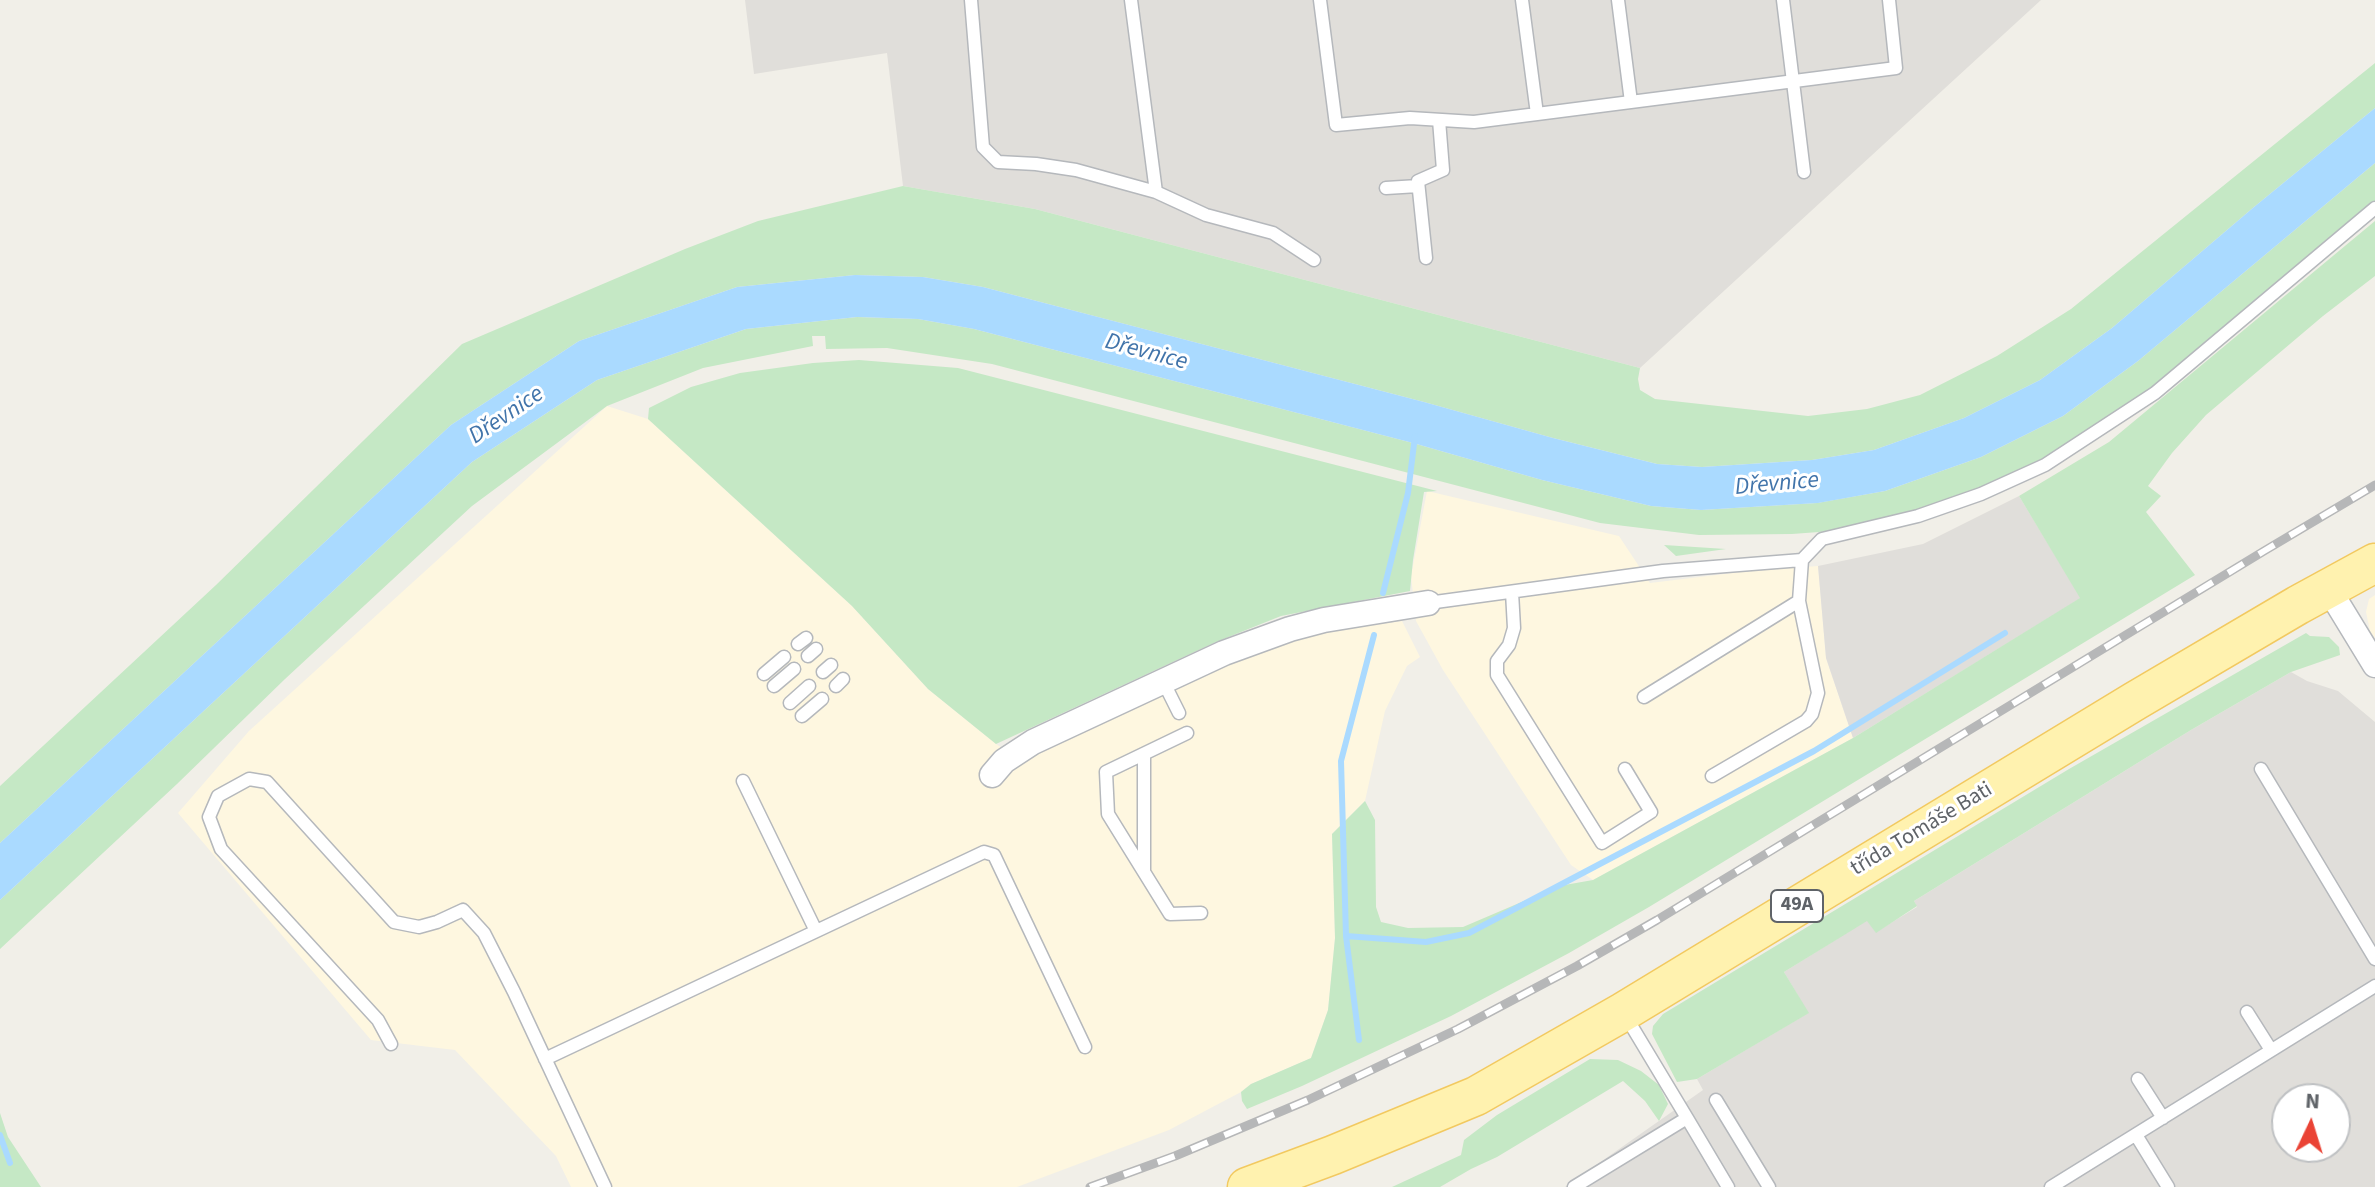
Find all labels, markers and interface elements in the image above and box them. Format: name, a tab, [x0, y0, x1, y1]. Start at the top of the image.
water label: Dřevnice	[1102, 328, 1190, 378]
water label: Dřevnice	[464, 381, 550, 451]
water label: Dřevnice	[1734, 467, 1820, 503]
street label: třída Tomáše Bati	[1846, 777, 1998, 883]
road number: 49A	[1771, 890, 1823, 922]
north arrow	[2271, 1083, 2351, 1163]
text: N	[2304, 1085, 2321, 1118]

